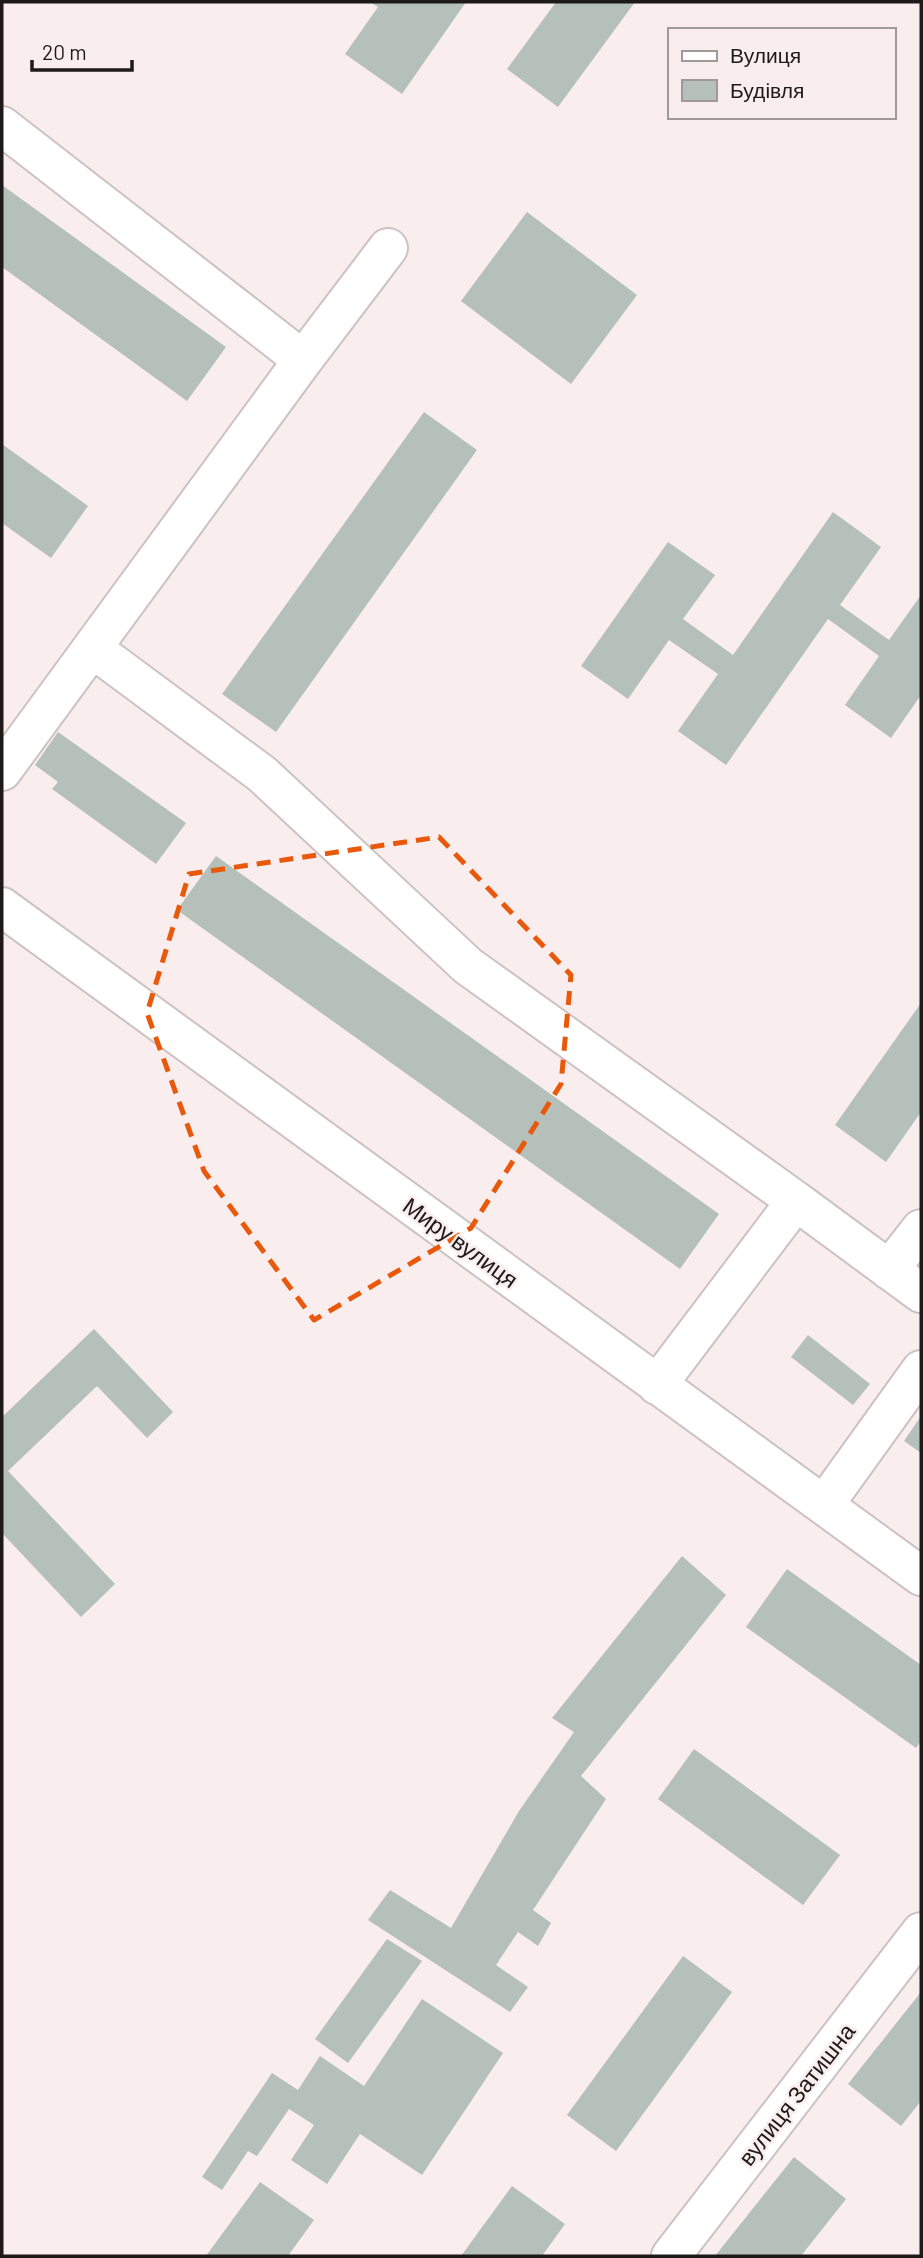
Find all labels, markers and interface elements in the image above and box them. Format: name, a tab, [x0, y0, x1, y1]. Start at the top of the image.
scale bar	[32, 28, 131, 72]
legend	[668, 28, 895, 119]
text: 20 m	[42, 39, 87, 64]
text: Вулиця	[730, 42, 801, 67]
text: Будівля	[730, 77, 804, 102]
street label: Миру вулиця	[398, 1191, 524, 1293]
street label: вулиця Затишна	[732, 2017, 860, 2171]

